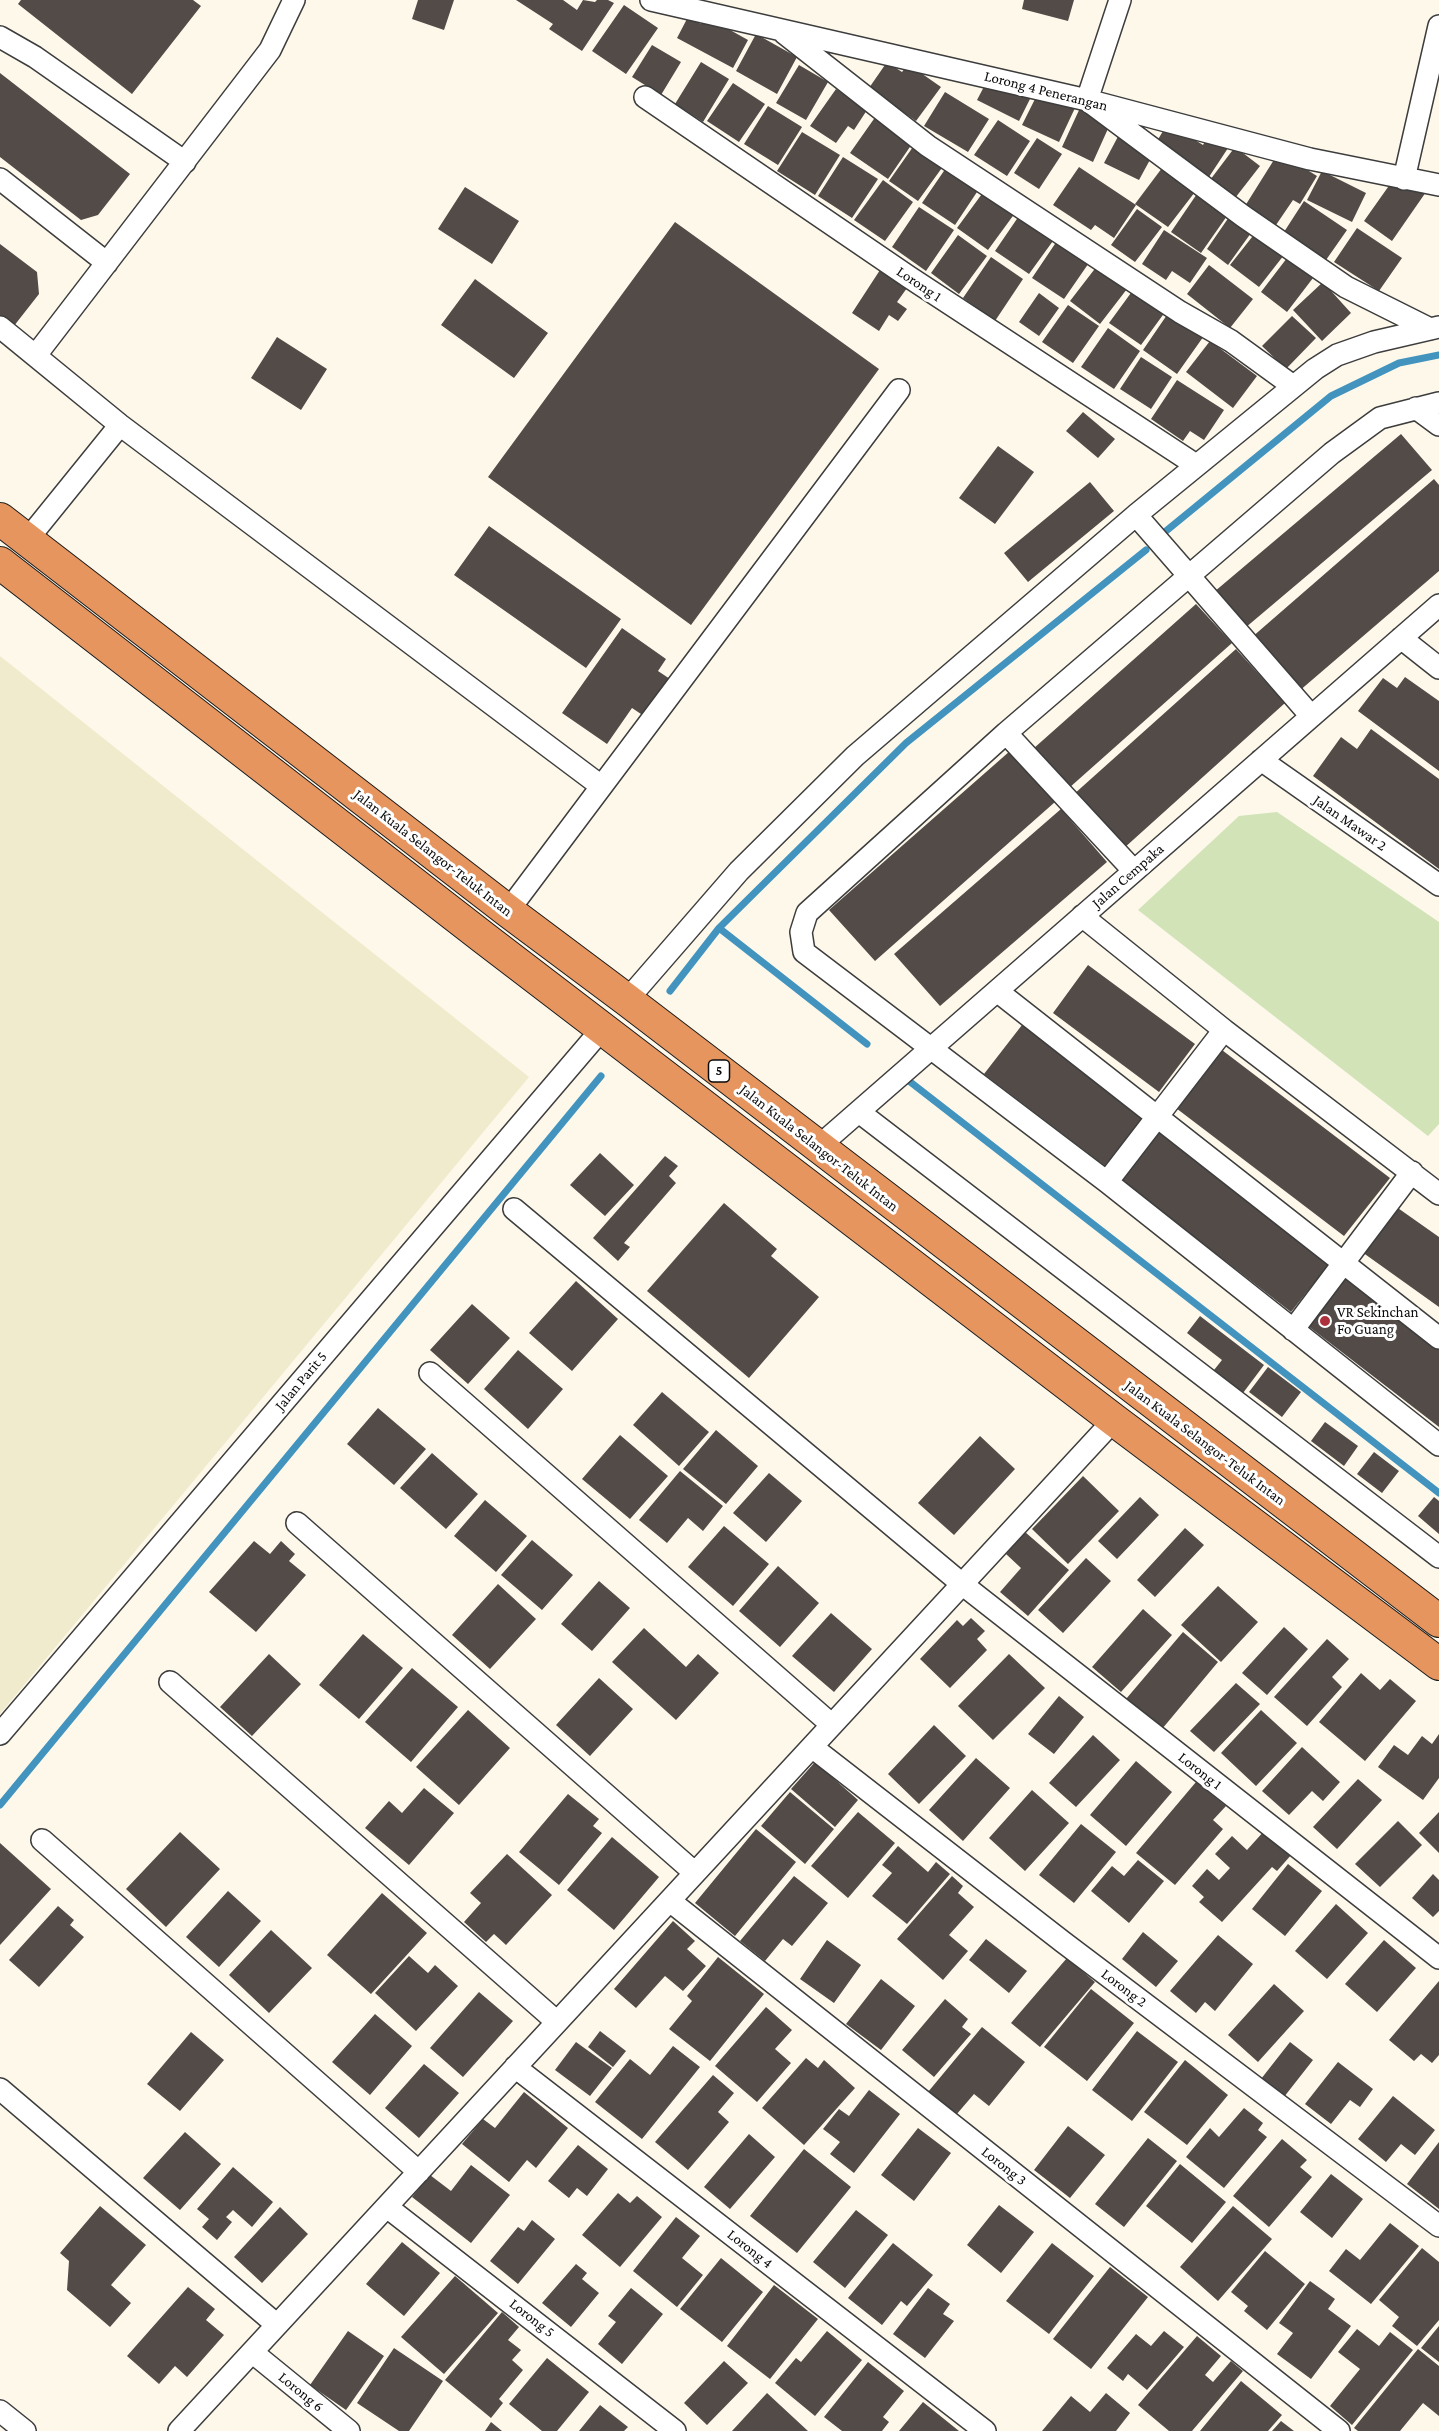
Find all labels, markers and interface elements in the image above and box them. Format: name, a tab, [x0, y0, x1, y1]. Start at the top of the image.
street label: Lorong 4 Penerangan	[982, 67, 1110, 115]
street label: Lorong 1	[893, 262, 945, 306]
street label: Jalan Kuala Selangor-Teluk Intan	[350, 785, 516, 921]
street label: Jalan Mawar 2	[1310, 791, 1390, 855]
street label: Jalan Cempaka	[1088, 840, 1168, 912]
road number: 5	[708, 1060, 730, 1082]
street label: Jalan Kuala Selangor-Teluk Intan	[736, 1080, 902, 1216]
place label: VR Sekinchan Fo Guang	[1337, 1303, 1419, 1338]
marker: VR Sekinchan Fo Guang	[1318, 1314, 1332, 1328]
street label: Jalan Parit 5	[271, 1348, 331, 1414]
street label: Jalan Kuala Selangor-Teluk Intan	[1121, 1377, 1289, 1509]
street label: Lorong 1	[1175, 1748, 1225, 1794]
street label: Lorong 2	[1098, 1965, 1150, 2011]
street label: Lorong 3	[978, 2143, 1030, 2189]
street label: Lorong 4	[724, 2226, 776, 2272]
street label: Lorong 5	[506, 2295, 558, 2341]
street label: Lorong 6	[275, 2368, 327, 2416]

